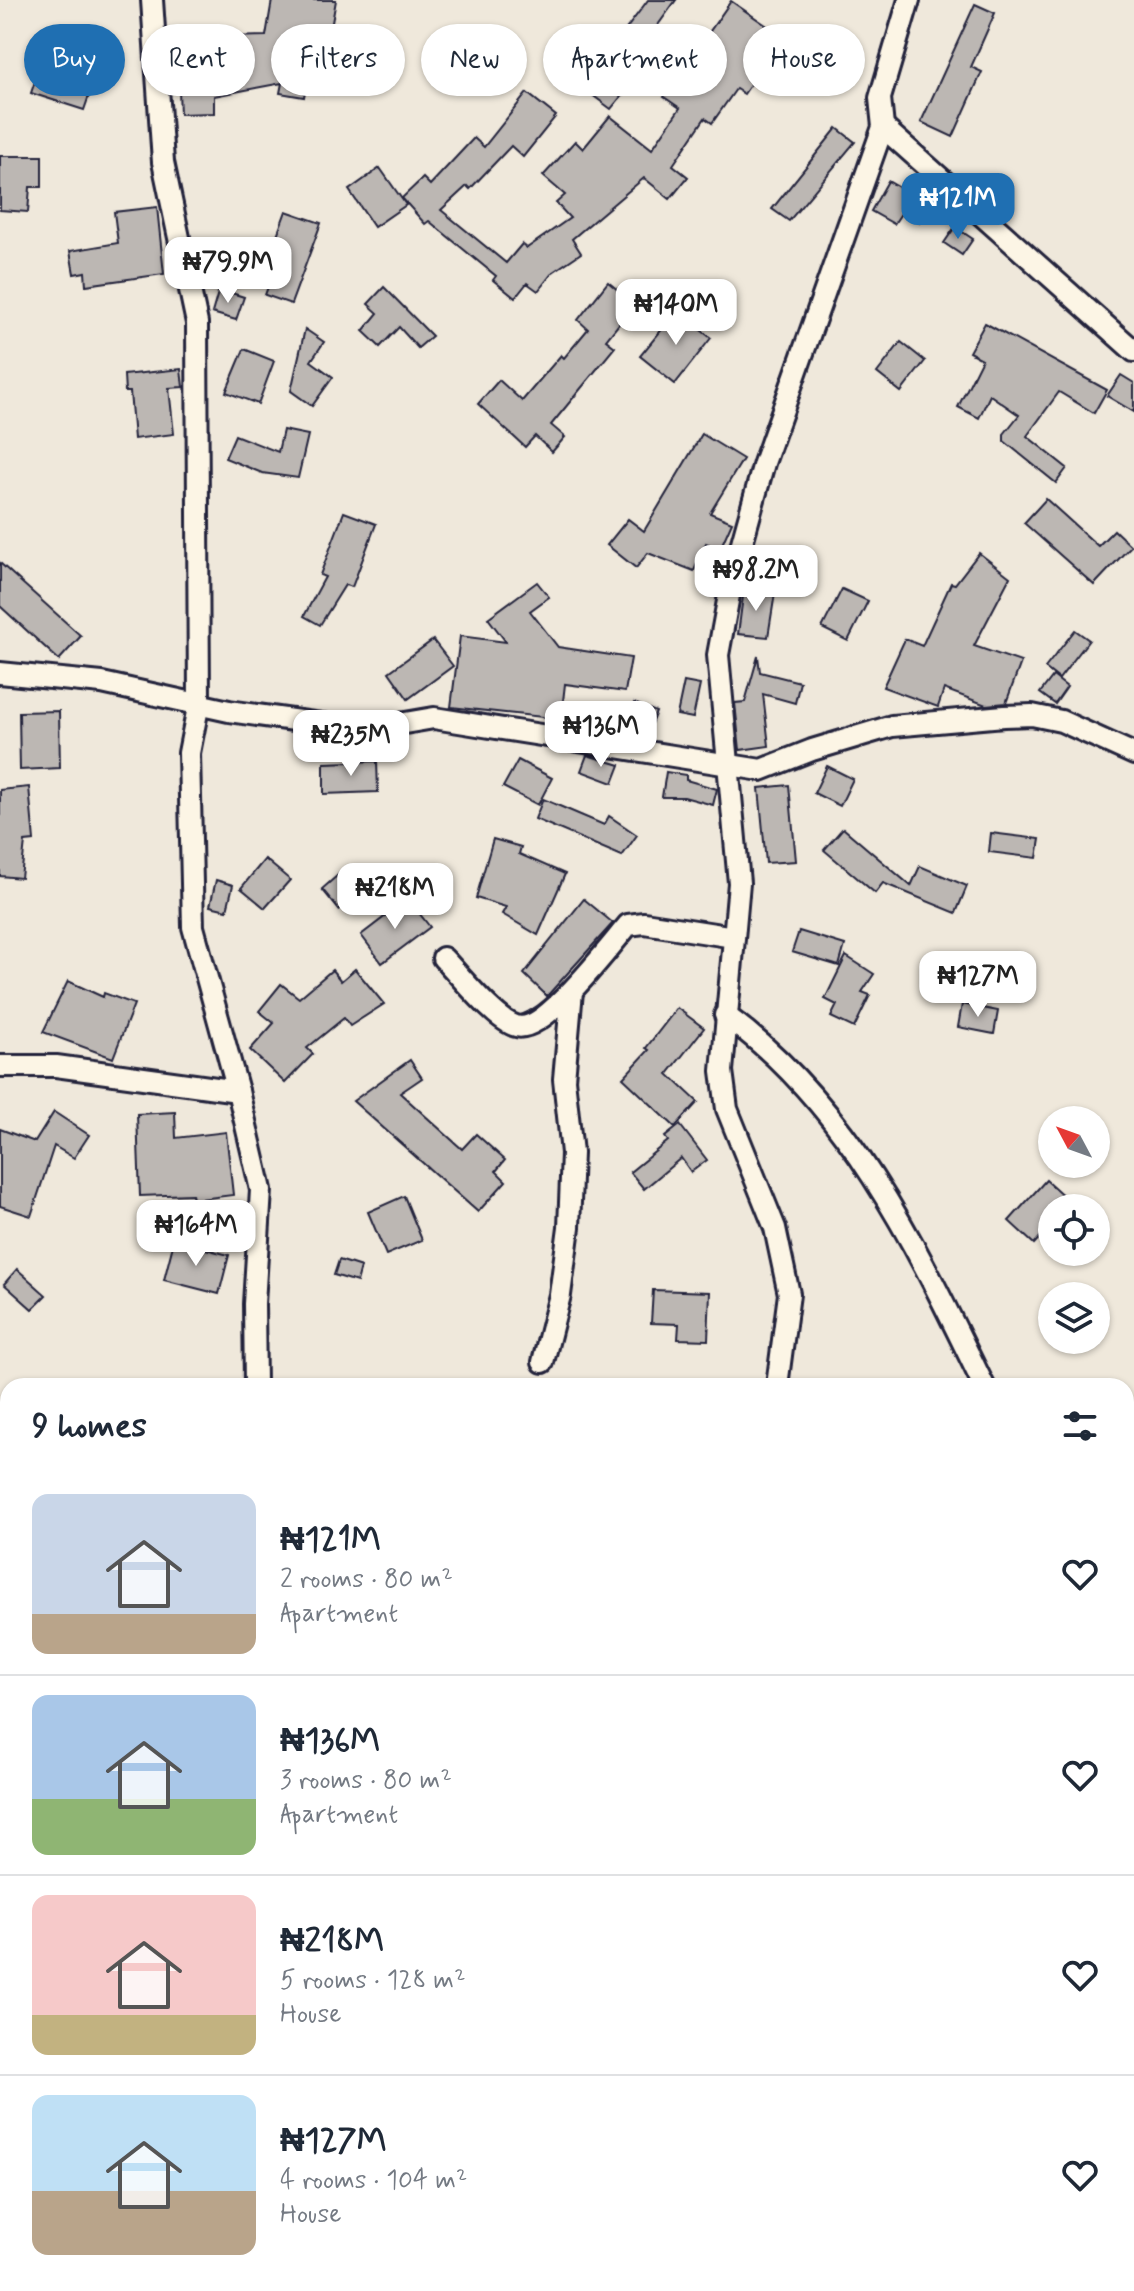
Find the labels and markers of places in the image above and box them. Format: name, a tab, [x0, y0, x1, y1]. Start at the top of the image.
pin: ₦121M	[902, 173, 1014, 241]
pin: ₦79.9M	[163, 237, 293, 305]
pin: ₦140M	[620, 279, 732, 347]
pin: ₦98.2M	[691, 545, 821, 613]
pin: ₦136M	[545, 701, 657, 769]
pin: ₦235M	[295, 710, 407, 778]
pin: ₦218M	[339, 863, 451, 931]
pin: ₦127M	[922, 951, 1034, 1019]
pin: ₦164M	[140, 1200, 252, 1268]

